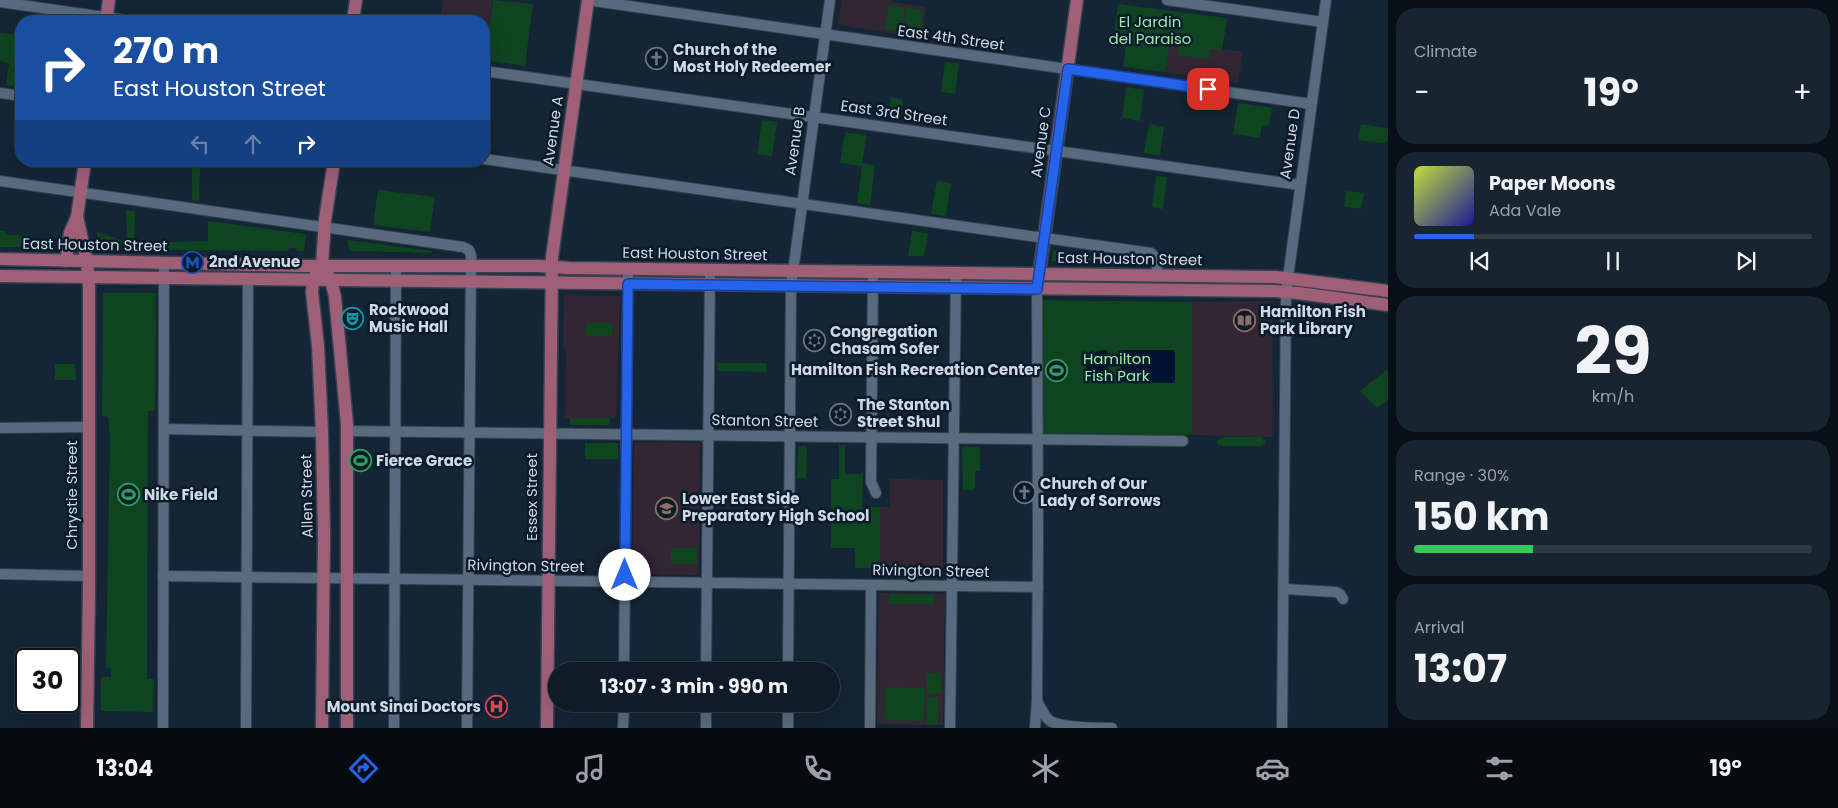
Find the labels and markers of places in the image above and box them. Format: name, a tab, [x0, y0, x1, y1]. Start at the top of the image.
place label: Church of the Most Holy Redeemer	[673, 39, 831, 77]
church icon: Church of the Most Holy Redeemer	[645, 47, 669, 71]
pin	[1187, 68, 1229, 110]
metro station icon: 2nd Avenue	[181, 250, 205, 274]
place label: 2nd Avenue	[209, 251, 300, 272]
place label: Rockwood Music Hall	[369, 299, 449, 337]
place label: Hamilton Fish Park Library	[1260, 301, 1366, 339]
theatre icon: Rockwood Music Hall	[341, 307, 365, 331]
library icon: Hamilton Fish Park Library	[1232, 309, 1256, 333]
place label: Congregation Chasam Sofer	[830, 321, 940, 359]
synagogue icon: Congregation Chasam Sofer	[802, 329, 826, 353]
sports icon: Hamilton Fish Recreation Center	[1044, 358, 1068, 382]
place label: Hamilton Fish Recreation Center	[791, 359, 1041, 380]
place label: The Stanton Street Shul	[857, 394, 950, 432]
synagogue icon: The Stanton Street Shul	[829, 402, 853, 426]
sports icon: Fierce Grace	[348, 449, 372, 473]
place label: Fierce Grace	[376, 450, 472, 471]
place label: Church of Our Lady of Sorrows	[1040, 473, 1161, 511]
church icon: Church of Our Lady of Sorrows	[1012, 481, 1036, 505]
sports icon: Nike Field	[116, 483, 140, 507]
place label: Nike Field	[144, 484, 218, 505]
place label: Lower East Side Preparatory High School	[682, 488, 870, 526]
school or university icon: Lower East Side Preparatory High School	[654, 496, 678, 520]
hospital icon: Mount Sinai Doctors	[485, 695, 509, 719]
place label: Mount Sinai Doctors	[327, 696, 481, 717]

